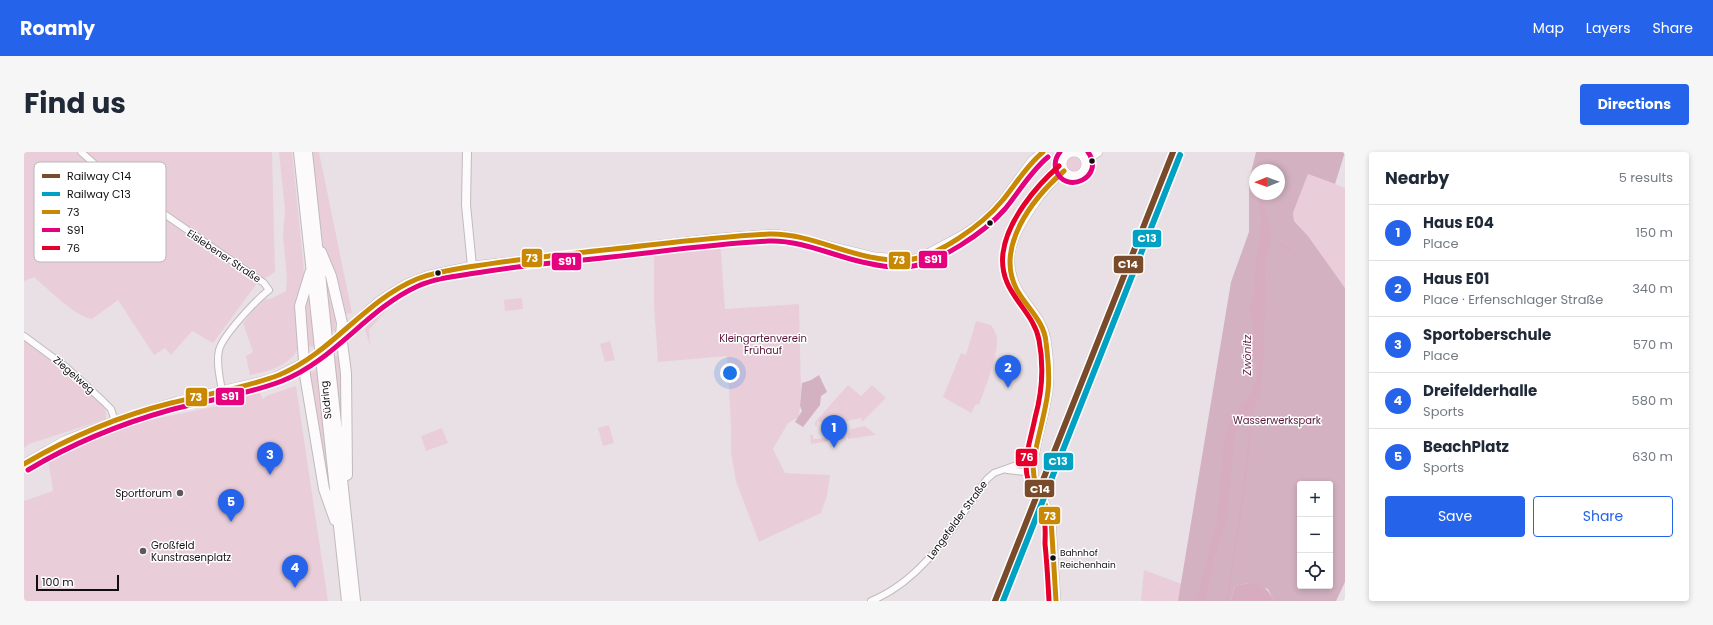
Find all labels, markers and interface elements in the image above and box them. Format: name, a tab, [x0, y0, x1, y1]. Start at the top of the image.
text: Roamly	[20, 15, 95, 42]
text: Map	[1533, 18, 1564, 38]
text: Layers	[1586, 18, 1630, 38]
text: Share	[1652, 18, 1693, 38]
text: Find us	[24, 84, 126, 123]
button: Directions	[1580, 84, 1689, 125]
unlabelled marker	[1087, 156, 1097, 166]
legend	[34, 162, 166, 262]
north arrow	[1249, 164, 1285, 200]
text: Nearby	[1385, 166, 1449, 190]
text: Railway C14	[67, 168, 131, 184]
text: 5 results	[1619, 168, 1673, 187]
text: Railway C13	[67, 186, 131, 202]
text: 73	[67, 204, 80, 220]
text: Haus E04	[1423, 212, 1494, 233]
unlabelled marker	[985, 218, 995, 228]
text: S91	[67, 222, 84, 238]
text: 1	[1396, 223, 1400, 242]
text: 150 m	[1636, 223, 1673, 242]
street label: Eislebener Straße	[184, 226, 264, 286]
line badge: C13	[1132, 229, 1162, 248]
text: C13	[1137, 230, 1157, 246]
text: Place	[1423, 234, 1458, 253]
text: 76	[67, 240, 80, 256]
line badge: 73	[521, 248, 543, 268]
text: 73	[526, 250, 539, 266]
line badge: S91	[918, 250, 948, 269]
line badge: 73	[888, 251, 911, 270]
text: S91	[924, 251, 942, 267]
line badge: S91	[551, 252, 582, 271]
text: 73	[893, 252, 906, 268]
text: S91	[558, 253, 576, 269]
line badge: C14	[1113, 255, 1144, 274]
text: C14	[1118, 256, 1139, 272]
unlabelled marker	[433, 268, 443, 278]
text: Haus E01	[1423, 268, 1489, 289]
text: 2	[1394, 279, 1402, 298]
text: 340 m	[1632, 279, 1673, 298]
text: Place · Erfenschlager Straße	[1423, 290, 1603, 309]
text: Sportoberschule	[1423, 324, 1551, 345]
park label: Kleingartenverein Frühauf	[719, 331, 807, 358]
water label: Zwönitz	[1239, 334, 1255, 376]
text: 3	[1394, 335, 1402, 354]
text: 570 m	[1633, 335, 1673, 354]
text: Place	[1423, 346, 1458, 365]
street label: Ziegelweg	[50, 353, 98, 397]
pin: 2	[995, 355, 1021, 388]
your location	[720, 363, 740, 383]
street label: Südring	[317, 380, 335, 420]
text: Dreifelderhalle	[1423, 380, 1537, 401]
line badge: 73	[185, 387, 208, 407]
line badge: S91	[215, 387, 245, 406]
text: S91	[221, 388, 239, 404]
text: 73	[190, 389, 203, 405]
text: 4	[1394, 391, 1402, 410]
text: 580 m	[1632, 391, 1673, 410]
text: Sports	[1423, 402, 1464, 421]
park label: Wasserwerkspark	[1233, 413, 1322, 428]
pin: 1	[821, 415, 847, 448]
text: BeachPlatz	[1423, 436, 1509, 457]
pin: 3	[257, 442, 283, 475]
text: 5	[1394, 447, 1402, 466]
text: 630 m	[1632, 447, 1673, 466]
line badge: 76	[1015, 448, 1038, 467]
text: 76	[1021, 449, 1033, 465]
line badge: C13	[1043, 452, 1074, 471]
text: C13	[1048, 453, 1068, 469]
text: Sports	[1423, 458, 1464, 477]
street label: Lengefelder Straße	[923, 477, 991, 563]
line badge: C14	[1024, 479, 1055, 498]
text: C14	[1030, 481, 1051, 497]
map controls	[1297, 481, 1333, 589]
button: +	[1297, 481, 1333, 517]
place label: Sportforum	[115, 486, 172, 501]
marker: Sportforum	[175, 488, 185, 498]
pin: 5	[218, 489, 244, 522]
button: Save	[1385, 496, 1525, 537]
button: Share	[1533, 496, 1673, 537]
line badge: 73	[1038, 506, 1061, 525]
text: 73	[1044, 508, 1057, 524]
button: −	[1297, 517, 1333, 553]
place label: Großfeld Kunstrasenplatz	[151, 538, 232, 565]
marker: Großfeld Kunstrasenplatz	[138, 546, 148, 556]
place label: Bahnhof Reichenhain	[1060, 547, 1116, 571]
marker: Bahnhof Reichenhain	[1048, 553, 1058, 563]
button: locate	[1297, 553, 1333, 589]
pin: 4	[282, 555, 308, 588]
scale bar	[36, 573, 119, 592]
text: 100 m	[42, 574, 74, 590]

